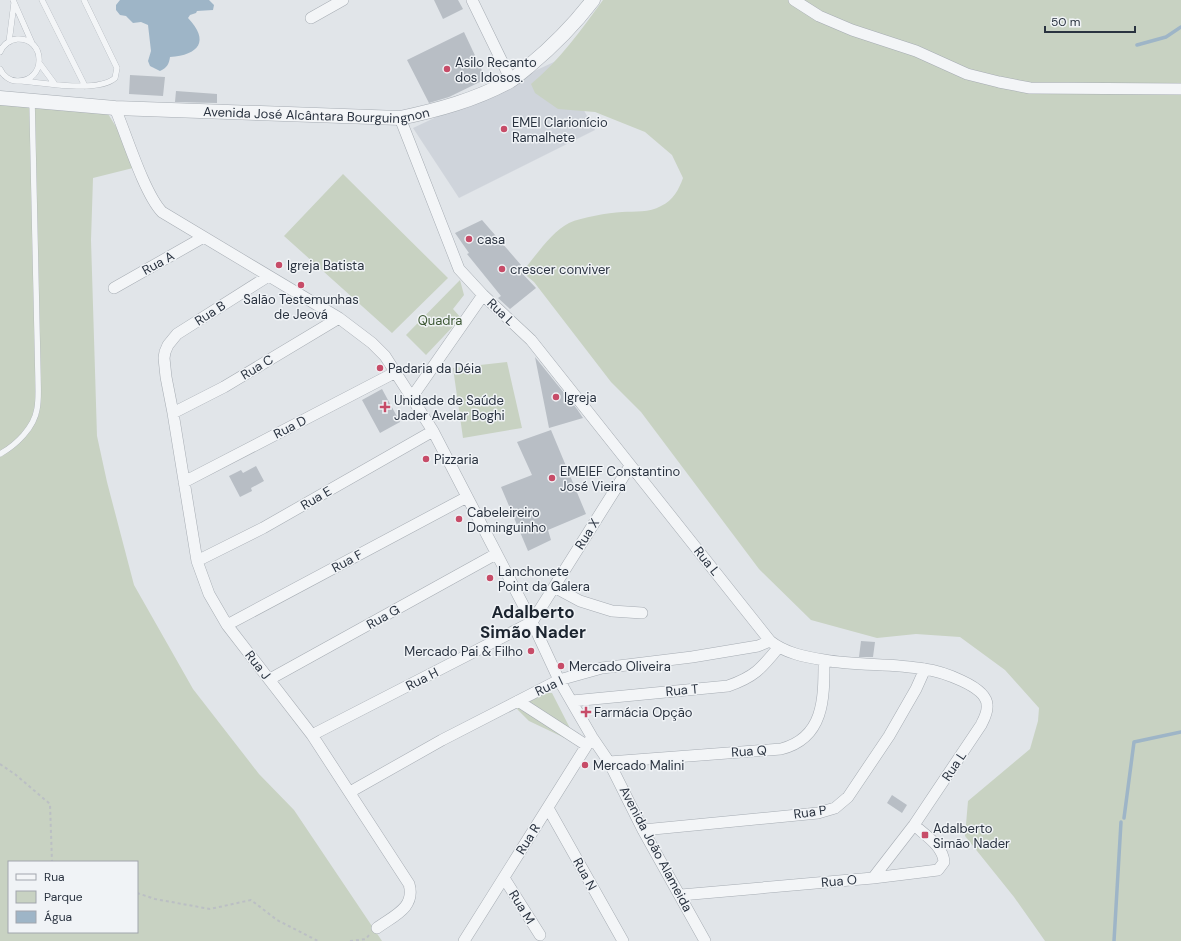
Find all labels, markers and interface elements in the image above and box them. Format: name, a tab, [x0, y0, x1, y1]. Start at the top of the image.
scale bar	[1045, 8, 1135, 34]
text: 50 m	[1051, 14, 1080, 30]
place label: Asilo Recanto dos Idosos.	[455, 54, 537, 86]
marker: Asilo Recanto dos Idosos.	[442, 64, 452, 74]
street label: Avenida José Alcântara Bourguingnon	[203, 103, 431, 126]
place label: EMEI Clarionício Ramalhete	[512, 114, 608, 146]
marker: EMEI Clarionício Ramalhete	[499, 124, 509, 134]
place label: casa	[477, 231, 505, 248]
marker: casa	[464, 234, 474, 244]
street label: Rua A	[139, 247, 177, 279]
place label: Igreja Batista	[287, 257, 364, 274]
marker: Igreja Batista	[274, 260, 284, 270]
place label: crescer conviver	[510, 261, 610, 278]
marker: crescer conviver	[497, 264, 507, 274]
marker: Salão Testemunhas de Jeová	[296, 280, 306, 290]
place label: Salão Testemunhas de Jeová	[243, 291, 359, 323]
street label: Rua L	[483, 295, 519, 330]
street label: Rua B	[191, 297, 229, 329]
park label: Quadra	[418, 312, 462, 329]
street label: Rua C	[238, 351, 276, 383]
place label: Padaria da Déia	[388, 360, 481, 377]
marker: Padaria da Déia	[375, 363, 385, 373]
place label: Igreja	[564, 389, 596, 406]
place label: Unidade de Saúde Jader Avelar Boghi	[394, 392, 505, 424]
marker: Igreja	[551, 392, 561, 402]
marker: Unidade de Saúde Jader Avelar Boghi	[379, 401, 391, 413]
street label: Rua D	[271, 412, 309, 442]
place label: Pizzaria	[434, 451, 479, 468]
marker: Pizzaria	[421, 454, 431, 464]
place label: EMEIEF Constantino José Vieira	[560, 463, 680, 495]
marker: EMEIEF Constantino José Vieira	[547, 473, 557, 483]
street label: Rua E	[297, 482, 335, 514]
place label: Cabeleireiro Dominguinho	[467, 504, 547, 536]
marker: Cabeleireiro Dominguinho	[454, 514, 464, 524]
street label: Rua X	[571, 515, 603, 553]
street label: Rua L	[690, 543, 724, 579]
street label: Rua F	[329, 546, 365, 576]
place label: Lanchonete Point da Galera	[498, 563, 590, 595]
marker: Lanchonete Point da Galera	[485, 573, 495, 583]
street label: Rua G	[363, 601, 403, 633]
district label: Adalberto Simão Nader	[480, 601, 586, 643]
place label: Mercado Pai & Filho	[404, 643, 523, 660]
marker: Mercado Pai & Filho	[526, 646, 536, 656]
street label: Rua J	[241, 647, 275, 683]
place label: Mercado Oliveira	[569, 658, 671, 675]
marker: Mercado Oliveira	[556, 661, 566, 671]
street label: Rua H	[403, 664, 441, 694]
street label: Rua I	[532, 672, 566, 700]
street label: Rua T	[665, 680, 699, 700]
place label: Farmácia Opção	[594, 704, 693, 721]
marker: Farmácia Opção	[581, 707, 591, 717]
street label: Rua Q	[731, 741, 767, 761]
street label: Rua L	[938, 748, 970, 784]
place label: Mercado Malini	[593, 757, 684, 774]
marker: Mercado Malini	[580, 760, 590, 770]
street label: Avenida João Alameida	[616, 783, 696, 915]
street label: Rua P	[792, 801, 828, 823]
street label: Rua R	[512, 820, 544, 858]
place label: Adalberto Simão Nader	[933, 820, 1010, 852]
marker: Adalberto Simão Nader	[920, 830, 930, 840]
street label: Rua N	[569, 855, 601, 893]
legend	[8, 861, 138, 933]
text: Rua	[44, 869, 65, 885]
street label: Rua O	[820, 871, 858, 891]
street label: Rua M	[505, 887, 539, 927]
text: Parque	[44, 889, 83, 905]
text: Água	[44, 909, 72, 925]

